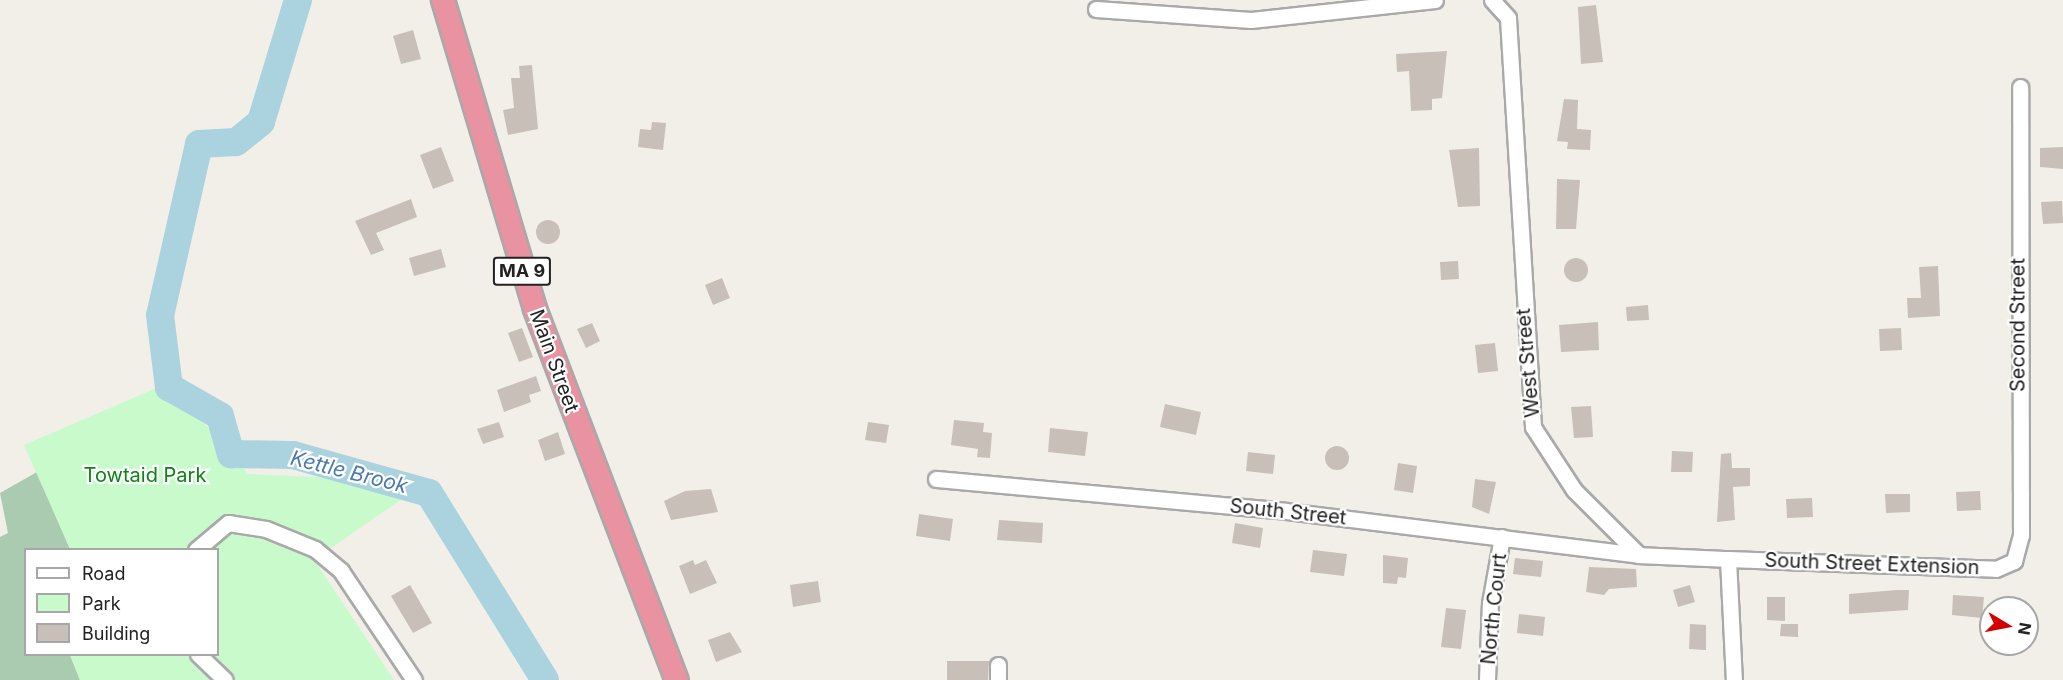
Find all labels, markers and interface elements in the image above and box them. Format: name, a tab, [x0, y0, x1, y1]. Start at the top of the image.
road number: MA 9	[492, 256, 552, 286]
street label: Second Street	[2006, 258, 2030, 392]
street label: Main Street	[524, 306, 584, 416]
street label: West Street	[1511, 307, 1545, 419]
water label: Kettle Brook	[288, 445, 410, 499]
park label: Towtaid Park	[84, 463, 206, 487]
street label: South Street	[1229, 494, 1347, 530]
legend	[24, 548, 219, 656]
street label: South Street Extension	[1764, 548, 1980, 580]
street label: North Court	[1476, 552, 1512, 666]
text: Road	[82, 563, 125, 584]
text: Park	[82, 593, 121, 614]
north arrow	[1979, 596, 2039, 656]
text: N	[2014, 621, 2036, 637]
text: Building	[82, 623, 150, 644]

